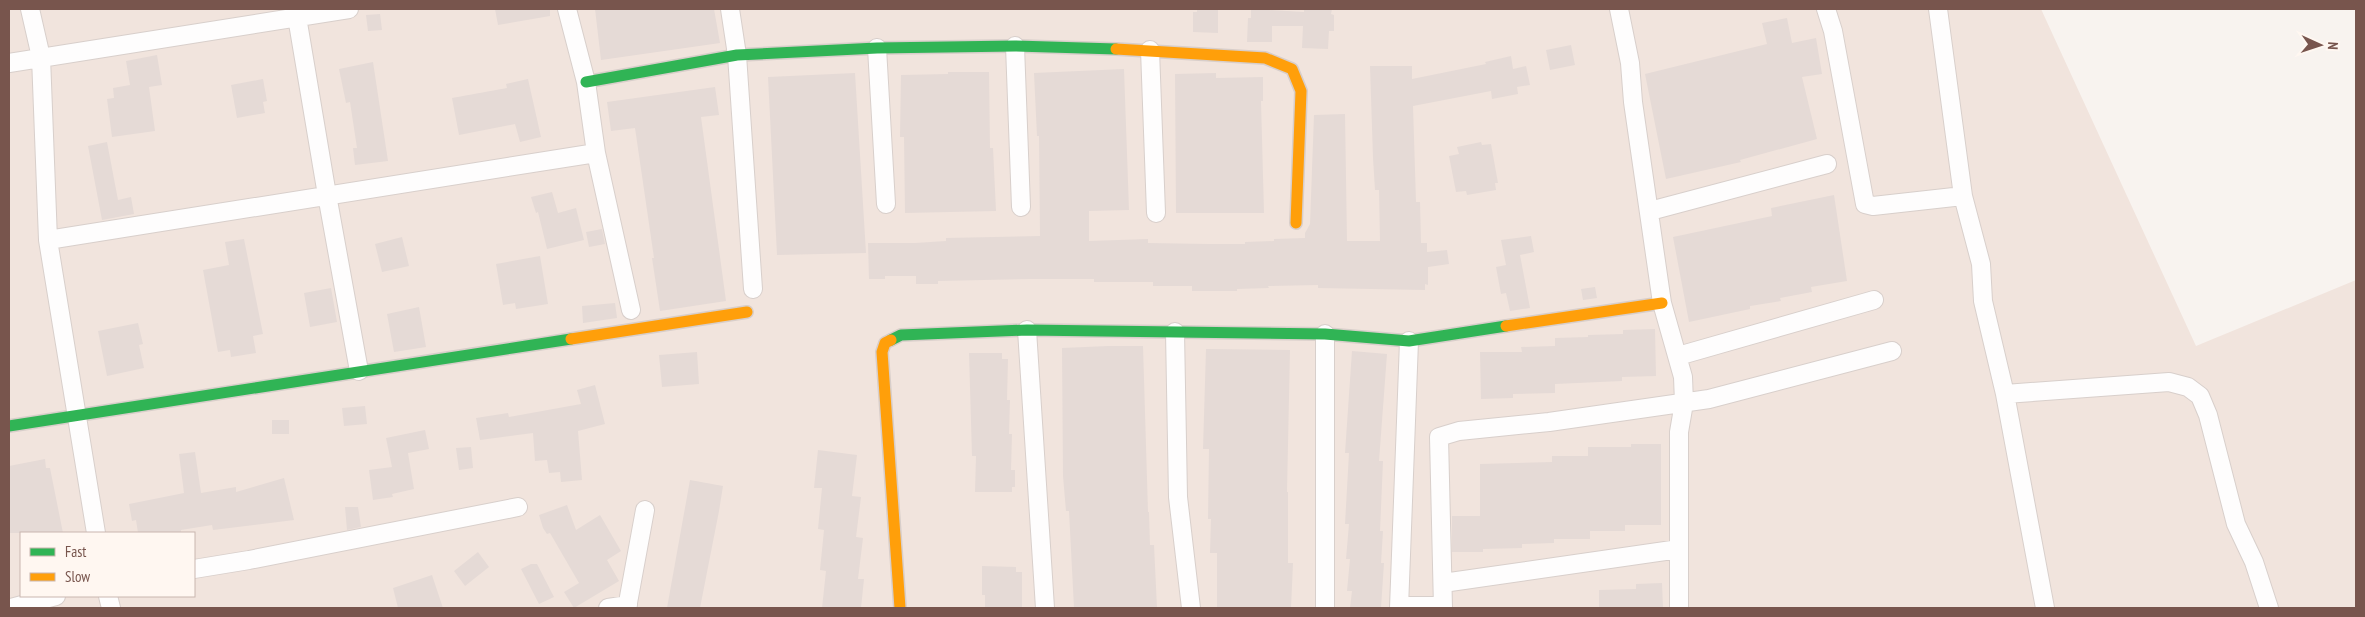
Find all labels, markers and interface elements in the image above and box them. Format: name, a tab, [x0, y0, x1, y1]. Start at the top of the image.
north arrow	[2295, 20, 2345, 70]
text: N	[2324, 41, 2342, 50]
legend	[20, 532, 195, 597]
text: Fast	[65, 542, 86, 561]
text: Slow	[65, 567, 90, 586]

